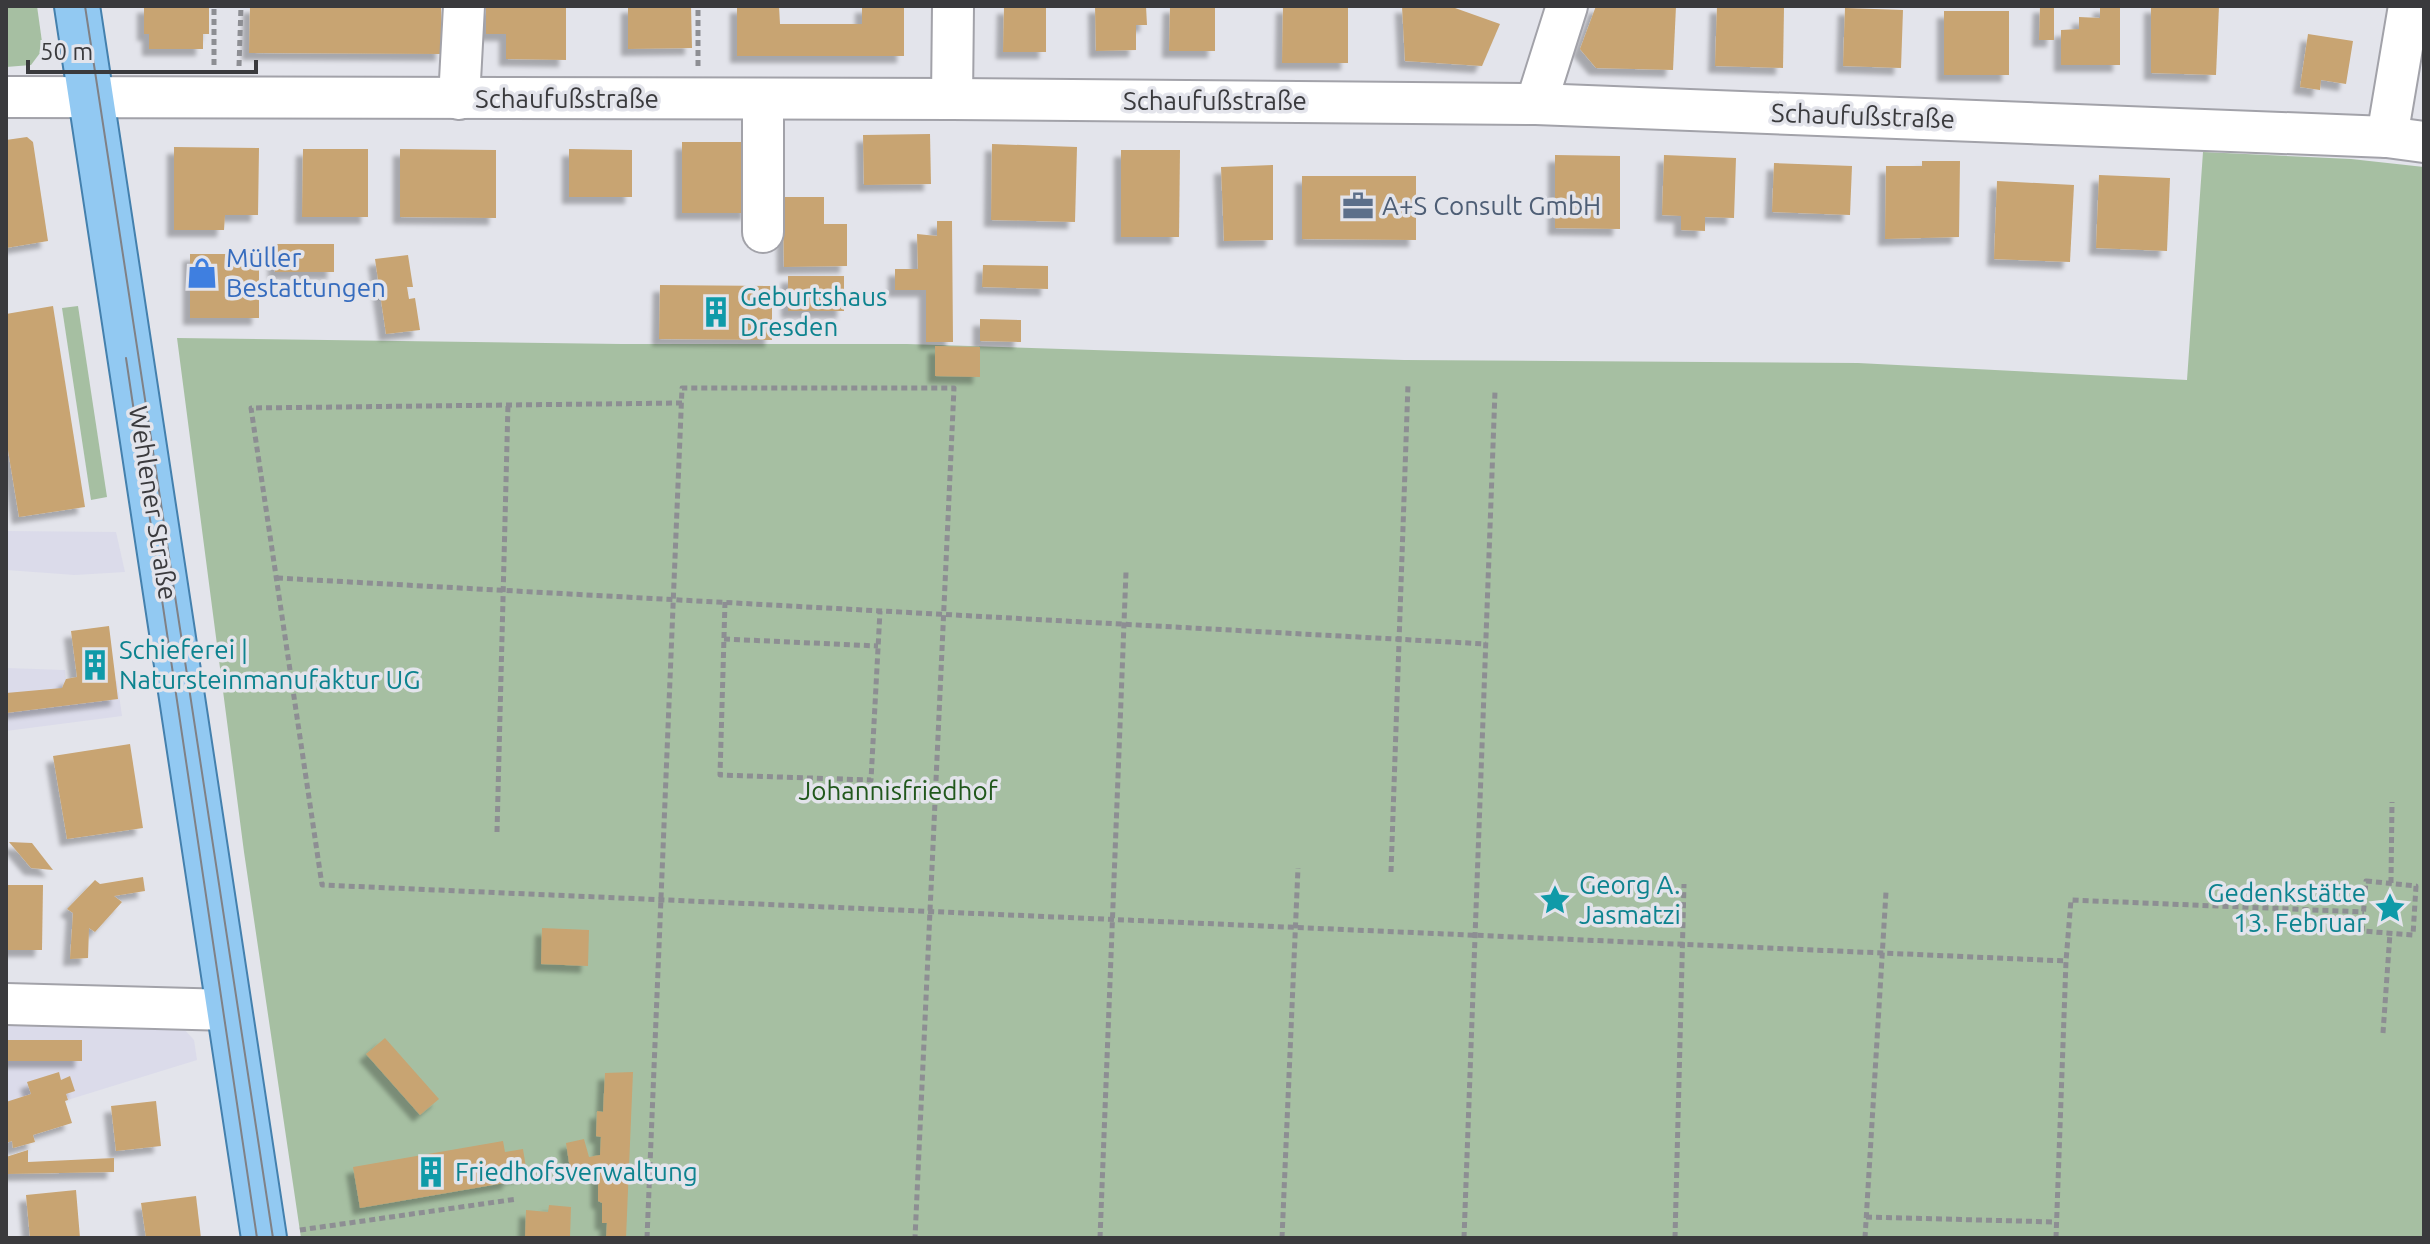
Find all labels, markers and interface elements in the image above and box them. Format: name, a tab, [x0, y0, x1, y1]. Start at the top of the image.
scale bar	[28, 24, 256, 74]
text: 50 m	[40, 38, 93, 65]
street label: Schaufußstraße	[475, 84, 659, 113]
street label: Schaufußstraße	[1123, 86, 1307, 115]
street label: Schaufußstraße	[1771, 98, 1955, 133]
office icon: A+S Consult GmbH	[1341, 189, 1375, 223]
place label: A+S Consult GmbH	[1382, 191, 1601, 220]
place label: Müller Bestattungen	[226, 243, 386, 302]
shop icon: Müller Bestattungen	[185, 256, 219, 290]
place label: Geburtshaus Dresden	[740, 282, 887, 341]
building icon: Geburtshaus Dresden	[699, 295, 733, 329]
street label: Wehlener Straße	[124, 404, 183, 602]
place label: Schieferei | Natursteinmanufaktur UG	[119, 635, 421, 694]
building icon: Schieferei | Natursteinmanufaktur UG	[78, 648, 112, 682]
park label: Johannisfriedhof	[798, 776, 999, 805]
place label: Georg A. Jasmatzi	[1579, 870, 1681, 929]
place label: Gedenkstätte 13. Februar	[2207, 878, 2366, 937]
place icon: Georg A. Jasmatzi	[1538, 883, 1572, 917]
place icon: Gedenkstätte 13. Februar	[2373, 891, 2407, 925]
building icon: Friedhofsverwaltung	[414, 1155, 448, 1189]
place label: Friedhofsverwaltung	[455, 1157, 698, 1186]

